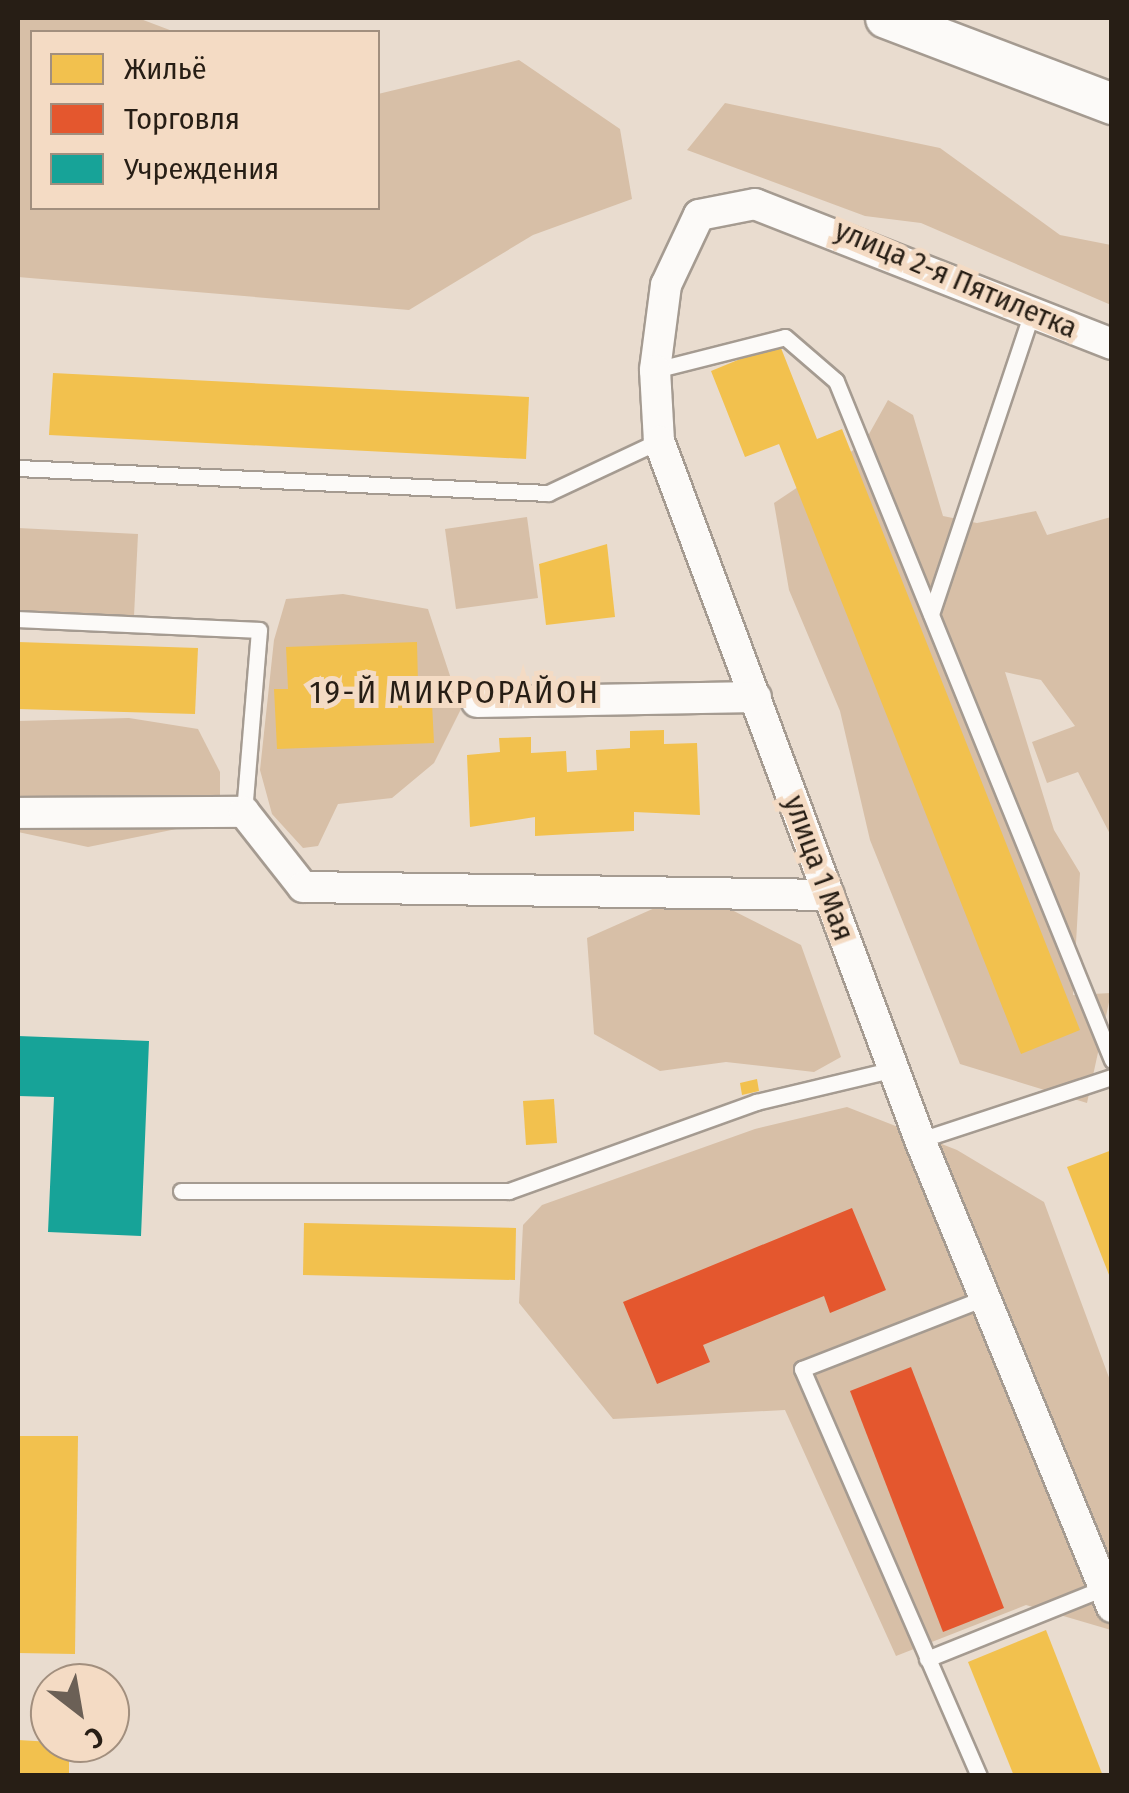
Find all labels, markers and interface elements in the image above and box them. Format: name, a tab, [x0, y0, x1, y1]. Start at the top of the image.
legend	[30, 30, 380, 210]
text: Жильё	[124, 51, 207, 87]
text: Торговля	[124, 101, 240, 137]
text: Учреждения	[124, 151, 279, 187]
street label: улица 2-я Пятилетка	[830, 212, 1082, 346]
district label: 19-Й МИКРОРАЙОН	[310, 673, 600, 711]
street label: улица 1 Мая	[776, 790, 862, 946]
north arrow	[30, 1663, 130, 1763]
text: С	[80, 1720, 109, 1755]

